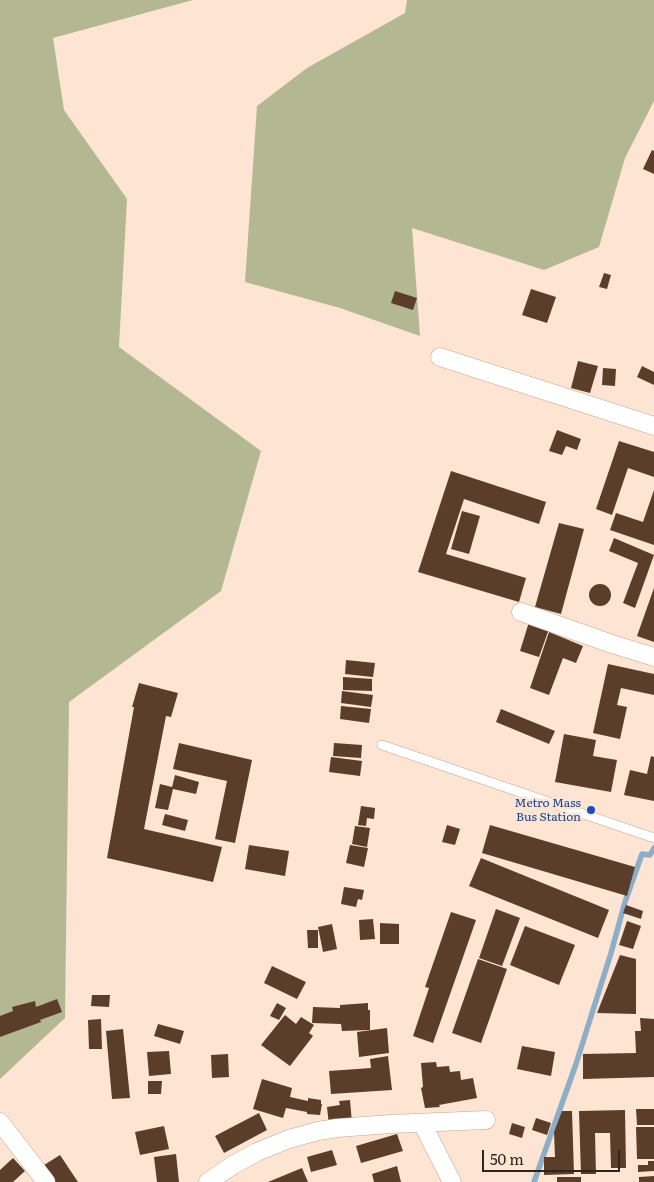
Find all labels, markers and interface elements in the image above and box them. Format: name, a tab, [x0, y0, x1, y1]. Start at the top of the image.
place label: Metro Mass Bus Station	[515, 796, 581, 824]
marker: Metro Mass Bus Station	[585, 804, 597, 816]
scale bar	[484, 1140, 622, 1172]
text: 50 m	[490, 1147, 524, 1170]

